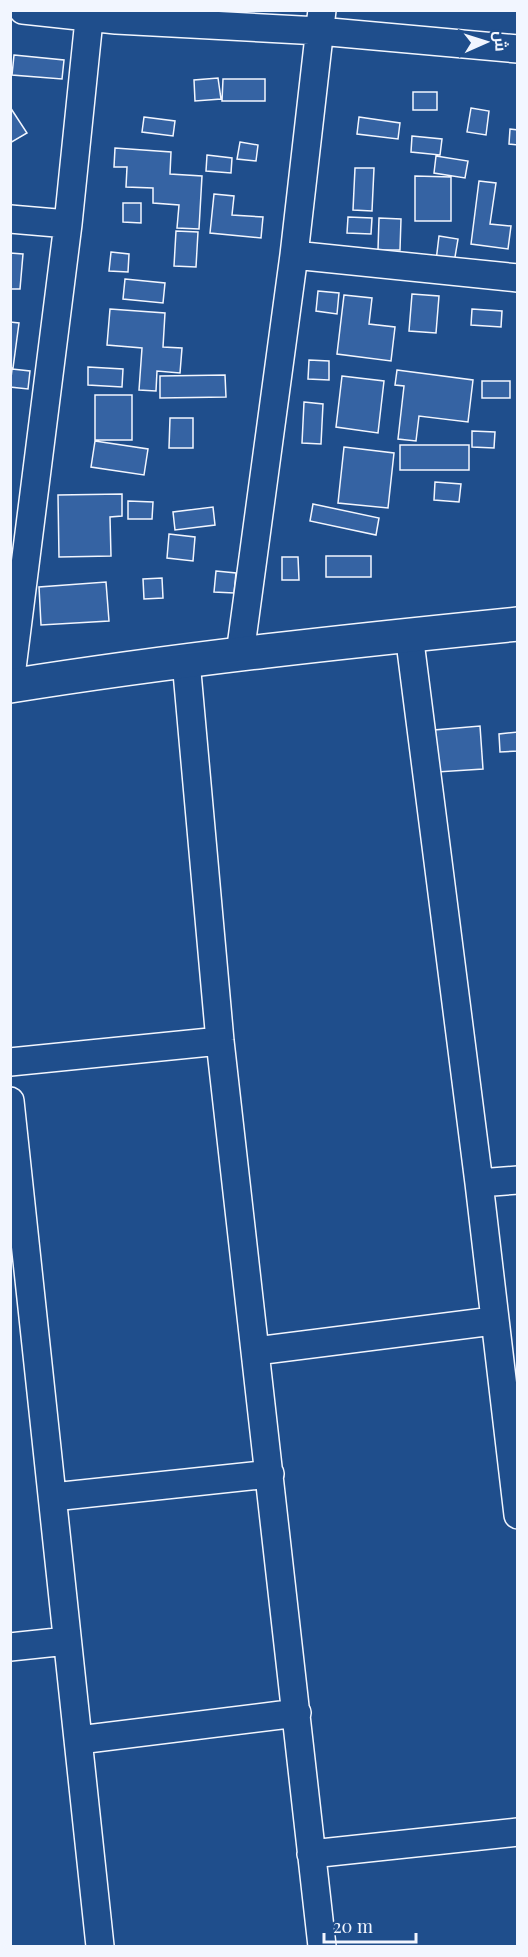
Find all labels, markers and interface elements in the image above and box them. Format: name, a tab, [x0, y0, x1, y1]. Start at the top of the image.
north arrow	[456, 12, 516, 72]
text: ش	[490, 30, 513, 52]
scale bar	[324, 1906, 416, 1944]
text: 20 m	[333, 1914, 373, 1938]

